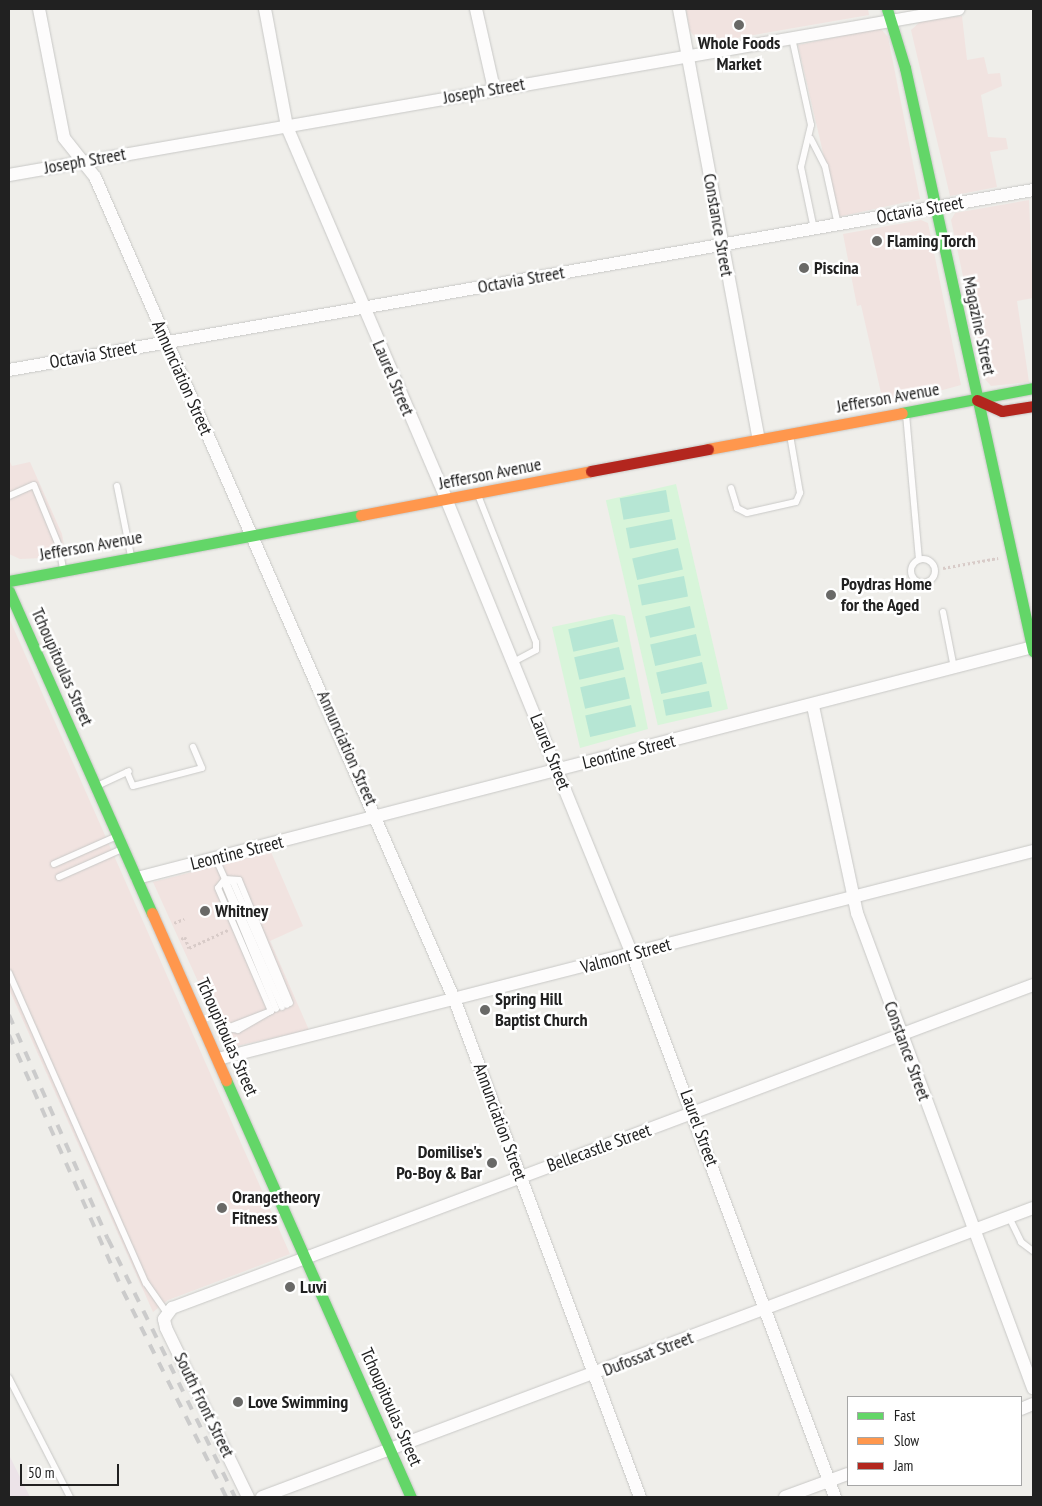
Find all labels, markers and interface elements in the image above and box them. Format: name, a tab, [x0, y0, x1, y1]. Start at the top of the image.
marker: Whole Foods Market	[733, 19, 745, 31]
place label: Whole Foods Market	[698, 33, 780, 76]
street label: Joseph Street	[442, 73, 526, 109]
street label: Joseph Street	[43, 143, 127, 179]
street label: Constance Street	[698, 172, 738, 278]
street label: Octavia Street	[875, 192, 965, 228]
place label: Flaming Torch	[887, 230, 976, 252]
marker: Flaming Torch	[871, 235, 883, 247]
place label: Piscina	[814, 257, 859, 279]
street label: Octavia Street	[476, 262, 566, 298]
marker: Piscina	[798, 262, 810, 274]
street label: Magazine Street	[958, 275, 1000, 377]
street label: Annunciation Street	[147, 317, 217, 439]
street label: Octavia Street	[48, 337, 138, 373]
street label: Laurel Street	[367, 337, 419, 419]
street label: Jefferson Avenue	[835, 378, 941, 418]
street label: Jefferson Avenue	[437, 453, 543, 495]
street label: Jefferson Avenue	[38, 526, 144, 566]
place label: Poydras Home for the Aged	[841, 574, 932, 616]
marker: Poydras Home for the Aged	[825, 589, 837, 601]
street label: Tchoupitoulas Street	[26, 605, 98, 729]
street label: Annunciation Street	[312, 687, 382, 809]
street label: Laurel Street	[525, 711, 575, 793]
street label: Leontine Street	[580, 730, 678, 774]
street label: Leontine Street	[188, 831, 286, 875]
place label: Whitney	[215, 900, 268, 922]
marker: Whitney	[199, 905, 211, 917]
street label: Valmont Street	[579, 934, 673, 978]
street label: Tchoupitoulas Street	[191, 975, 263, 1099]
place label: Spring Hill Baptist Church	[495, 989, 588, 1032]
street label: Constance Street	[879, 998, 935, 1104]
marker: Spring Hill Baptist Church	[479, 1004, 491, 1016]
street label: Annunciation Street	[469, 1060, 531, 1184]
street label: Laurel Street	[675, 1087, 723, 1169]
street label: Bellecastle Street	[544, 1119, 654, 1177]
place label: Domilise's Po-Boy & Bar	[396, 1142, 482, 1184]
marker: Domilise's Po-Boy & Bar	[486, 1157, 498, 1169]
place label: Orangetheory Fitness	[232, 1187, 320, 1230]
marker: Orangetheory Fitness	[216, 1202, 228, 1214]
place label: Luvi	[300, 1276, 327, 1298]
marker: Luvi	[284, 1281, 296, 1293]
street label: Dufossat Street	[600, 1327, 696, 1381]
street label: Tchoupitoulas Street	[355, 1345, 427, 1469]
street label: South Front Street	[169, 1349, 239, 1461]
place label: Love Swimming	[248, 1391, 348, 1413]
marker: Love Swimming	[232, 1396, 244, 1408]
legend	[847, 1396, 1022, 1486]
text: Fast	[894, 1406, 915, 1425]
text: Slow	[894, 1431, 919, 1450]
scale bar	[22, 1454, 121, 1486]
text: Jam	[894, 1456, 913, 1475]
text: 50 m	[28, 1463, 54, 1482]

